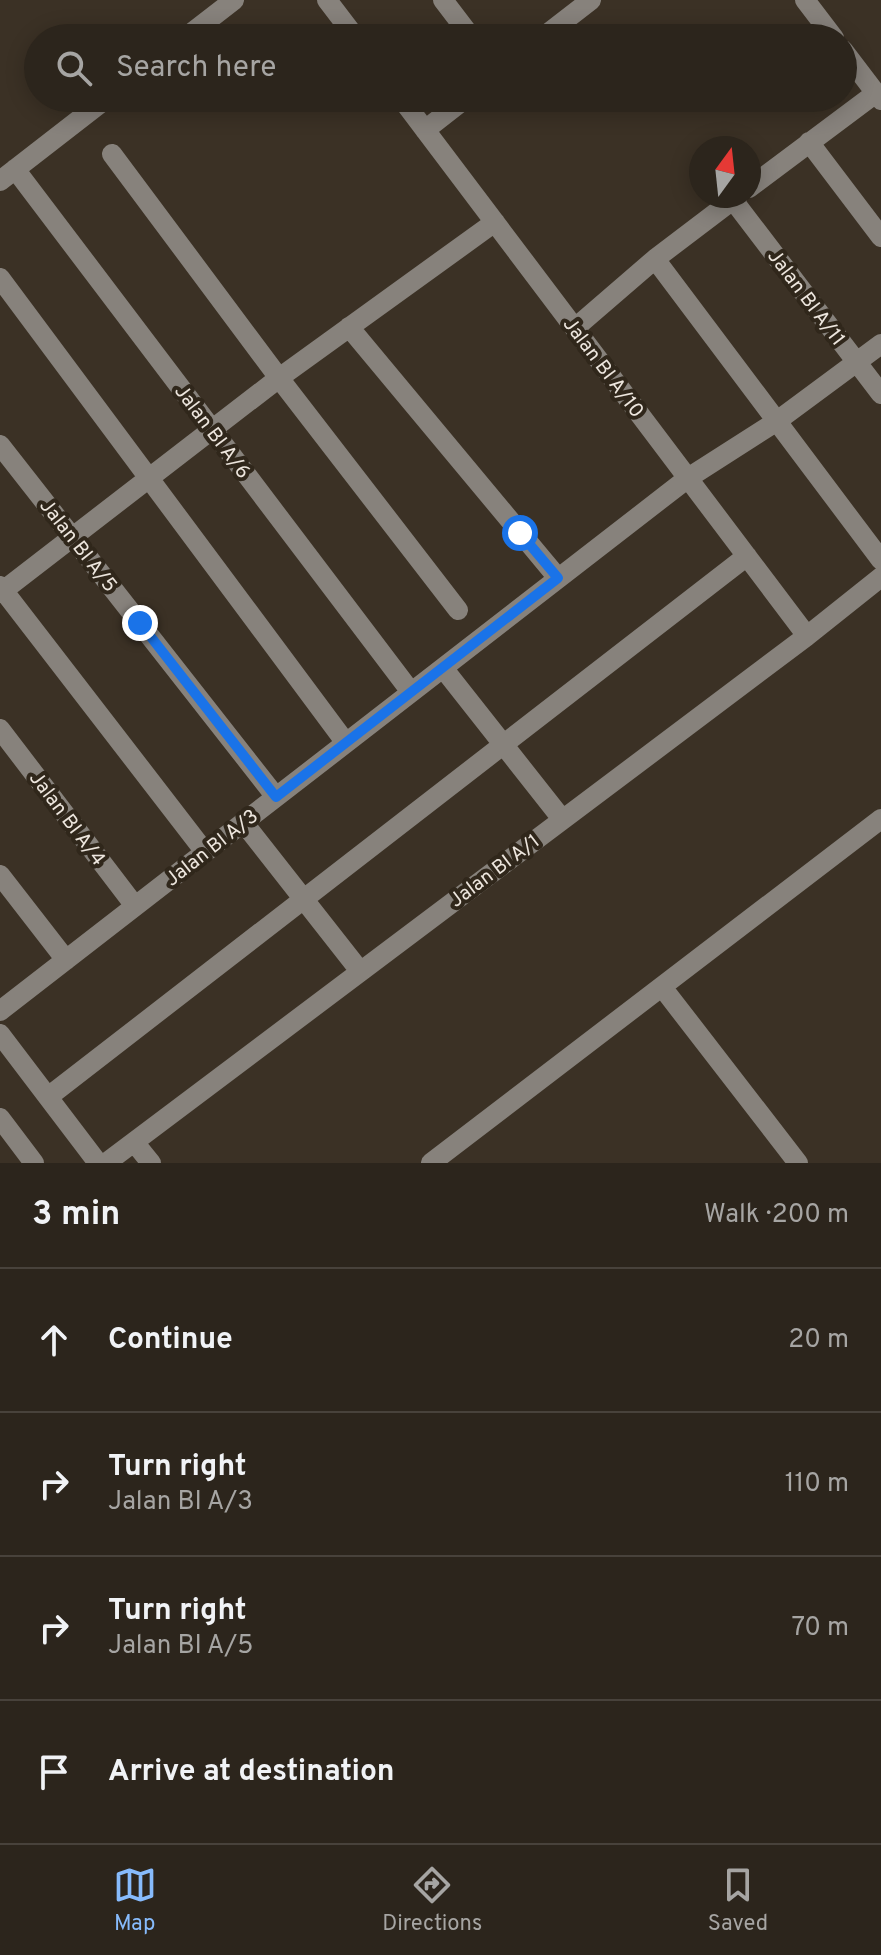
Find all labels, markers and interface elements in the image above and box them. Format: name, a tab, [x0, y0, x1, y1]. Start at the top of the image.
search box	[24, 24, 857, 112]
icon: search	[52, 46, 96, 90]
text: Search here	[116, 50, 276, 87]
north arrow	[689, 136, 761, 208]
street label: Jalan BI A/11	[761, 245, 850, 352]
street label: Jalan BI A/10	[556, 313, 649, 424]
street label: Jalan BI A/6	[168, 380, 255, 484]
street label: Jalan BI A/5	[33, 494, 122, 598]
route start	[502, 515, 538, 551]
route end	[122, 605, 158, 641]
street label: Jalan BI A/4	[22, 767, 110, 872]
street label: Jalan BI A/3	[160, 804, 264, 893]
street label: Jalan BI A/1	[445, 829, 546, 914]
text: 3 min	[32, 1194, 120, 1237]
text: Walk · 200 m	[704, 1199, 849, 1232]
icon: ahead	[32, 1318, 76, 1362]
text: Continue	[108, 1322, 233, 1359]
text: 20 m	[788, 1324, 849, 1357]
text: Turn right	[108, 1449, 246, 1486]
icon: right	[32, 1462, 76, 1506]
text: 110 m	[785, 1468, 849, 1501]
text: Jalan BI A/3	[108, 1486, 253, 1519]
text: Turn right	[108, 1593, 246, 1630]
icon: right	[32, 1606, 76, 1650]
text: 70 m	[791, 1612, 849, 1645]
text: Jalan BI A/5	[108, 1630, 253, 1663]
icon: arrive	[32, 1750, 76, 1794]
text: Arrive at destination	[108, 1754, 394, 1791]
tab: Map	[113, 1863, 157, 1938]
tab: Directions	[382, 1863, 482, 1938]
tab: Saved	[708, 1863, 768, 1938]

